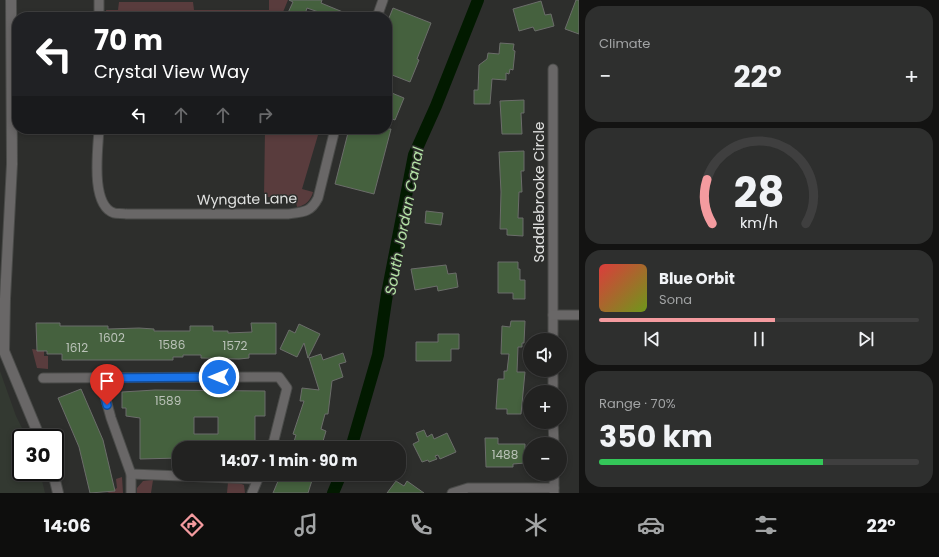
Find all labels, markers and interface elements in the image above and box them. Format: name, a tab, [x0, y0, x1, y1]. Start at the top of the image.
text: 70 m	[94, 21, 163, 60]
icon: left	[28, 28, 80, 80]
text: Climate	[599, 34, 650, 53]
text: 22°	[733, 55, 782, 98]
text: Crystal View Way	[94, 59, 249, 84]
text: −	[599, 61, 611, 92]
text: +	[904, 61, 919, 92]
icon: left	[128, 104, 150, 126]
icon: ahead	[170, 104, 192, 126]
icon: ahead	[212, 104, 234, 126]
icon: right	[254, 104, 276, 126]
street label: Saddlebrooke Circle	[529, 121, 549, 263]
water label: South Jordan Canal	[379, 145, 429, 297]
text: 28	[734, 162, 784, 221]
street label: Wyngate Lane	[197, 188, 298, 210]
text: km/h	[740, 212, 778, 232]
text: Blue Orbit	[659, 268, 735, 289]
text: Sona	[659, 290, 692, 309]
icon: previous	[641, 328, 663, 350]
icon: pause	[748, 328, 770, 350]
icon: next	[855, 328, 877, 350]
house number: 1602	[99, 329, 125, 346]
map controls	[523, 333, 567, 481]
button: sound	[523, 333, 567, 377]
house number: 1586	[159, 336, 185, 353]
house number: 1572	[223, 337, 248, 354]
house number: 1612	[66, 339, 88, 356]
position arrow	[198, 356, 240, 398]
pin	[90, 364, 124, 405]
icon: arrive	[96, 370, 118, 392]
button: +	[523, 385, 567, 429]
house number: 1589	[155, 392, 181, 409]
text: Range · 70%	[599, 394, 676, 413]
text: 350 km	[599, 415, 713, 458]
speed limit sign: 30	[12, 429, 64, 481]
button: −	[523, 437, 567, 481]
house number: 1488	[492, 446, 518, 463]
text: 14:07 · 1 min · 90 m	[221, 450, 357, 471]
icon: directions	[178, 511, 206, 539]
icon: music	[292, 511, 320, 539]
icon: phone	[407, 511, 435, 539]
icon: climate	[522, 511, 550, 539]
icon: car	[637, 511, 665, 539]
icon: filters	[752, 511, 780, 539]
text: 14:06	[43, 513, 91, 538]
text: 22°	[867, 513, 896, 538]

